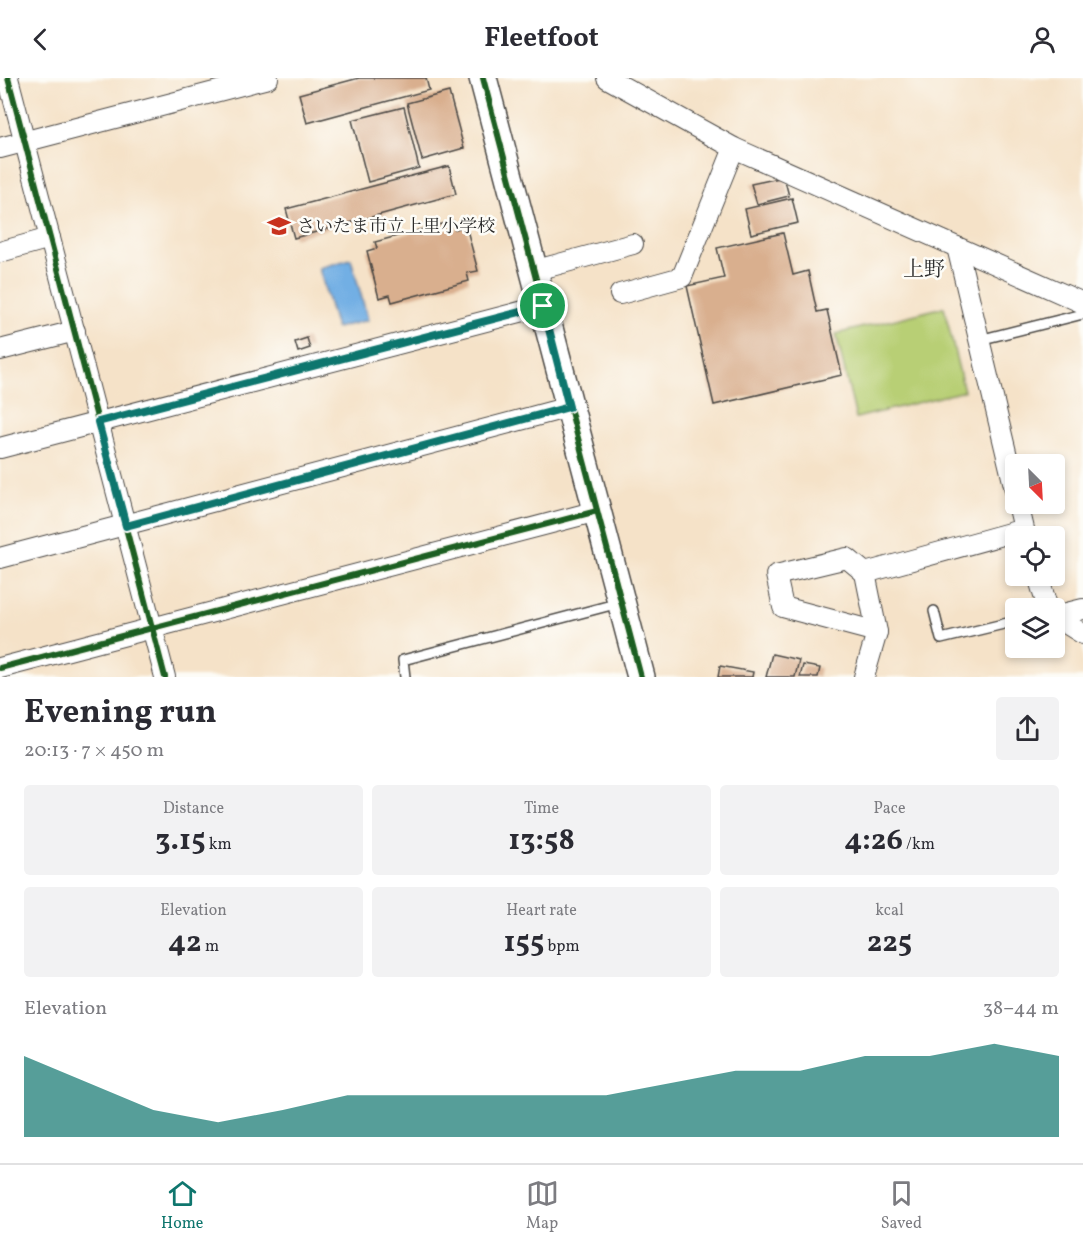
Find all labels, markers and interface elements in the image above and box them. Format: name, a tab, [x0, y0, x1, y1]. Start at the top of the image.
text: Fleetfoot	[484, 20, 599, 58]
icon: back	[24, 23, 57, 56]
icon: person	[1026, 23, 1059, 56]
school or university icon: さいたま市立上里小学校	[266, 213, 292, 239]
place label: さいたま市立上里小学校	[297, 215, 495, 240]
district label: 上野	[903, 256, 945, 285]
pin	[517, 280, 568, 331]
icon: arrive	[526, 289, 559, 322]
north arrow	[1005, 454, 1065, 514]
map controls	[1005, 454, 1065, 658]
button: locate	[1005, 526, 1065, 586]
button: layers	[1005, 598, 1065, 658]
text: Evening run	[24, 691, 217, 737]
button: share	[996, 697, 1059, 760]
text: 20:13 · 7 × 450 m	[24, 737, 164, 765]
text: Distance	[163, 798, 224, 820]
text: Time	[524, 798, 559, 820]
text: Pace	[873, 798, 906, 820]
text: 3.15	[155, 820, 206, 862]
text: 13:58	[508, 820, 575, 862]
text: 4:26	[844, 820, 903, 862]
text: km	[206, 834, 232, 856]
text: /km	[903, 834, 935, 856]
text: Elevation	[160, 900, 227, 922]
text: Heart rate	[506, 900, 577, 922]
text: kcal	[875, 900, 904, 922]
text: 42	[168, 922, 202, 964]
text: 155	[503, 922, 544, 964]
text: 225	[867, 922, 912, 964]
text: m	[202, 936, 219, 958]
text: bpm	[544, 936, 580, 958]
text: Elevation	[24, 995, 107, 1023]
text: 38–44 m	[983, 995, 1059, 1023]
tab: Home	[161, 1177, 203, 1235]
tab: Map	[526, 1177, 559, 1235]
tab: Saved	[881, 1177, 922, 1235]

